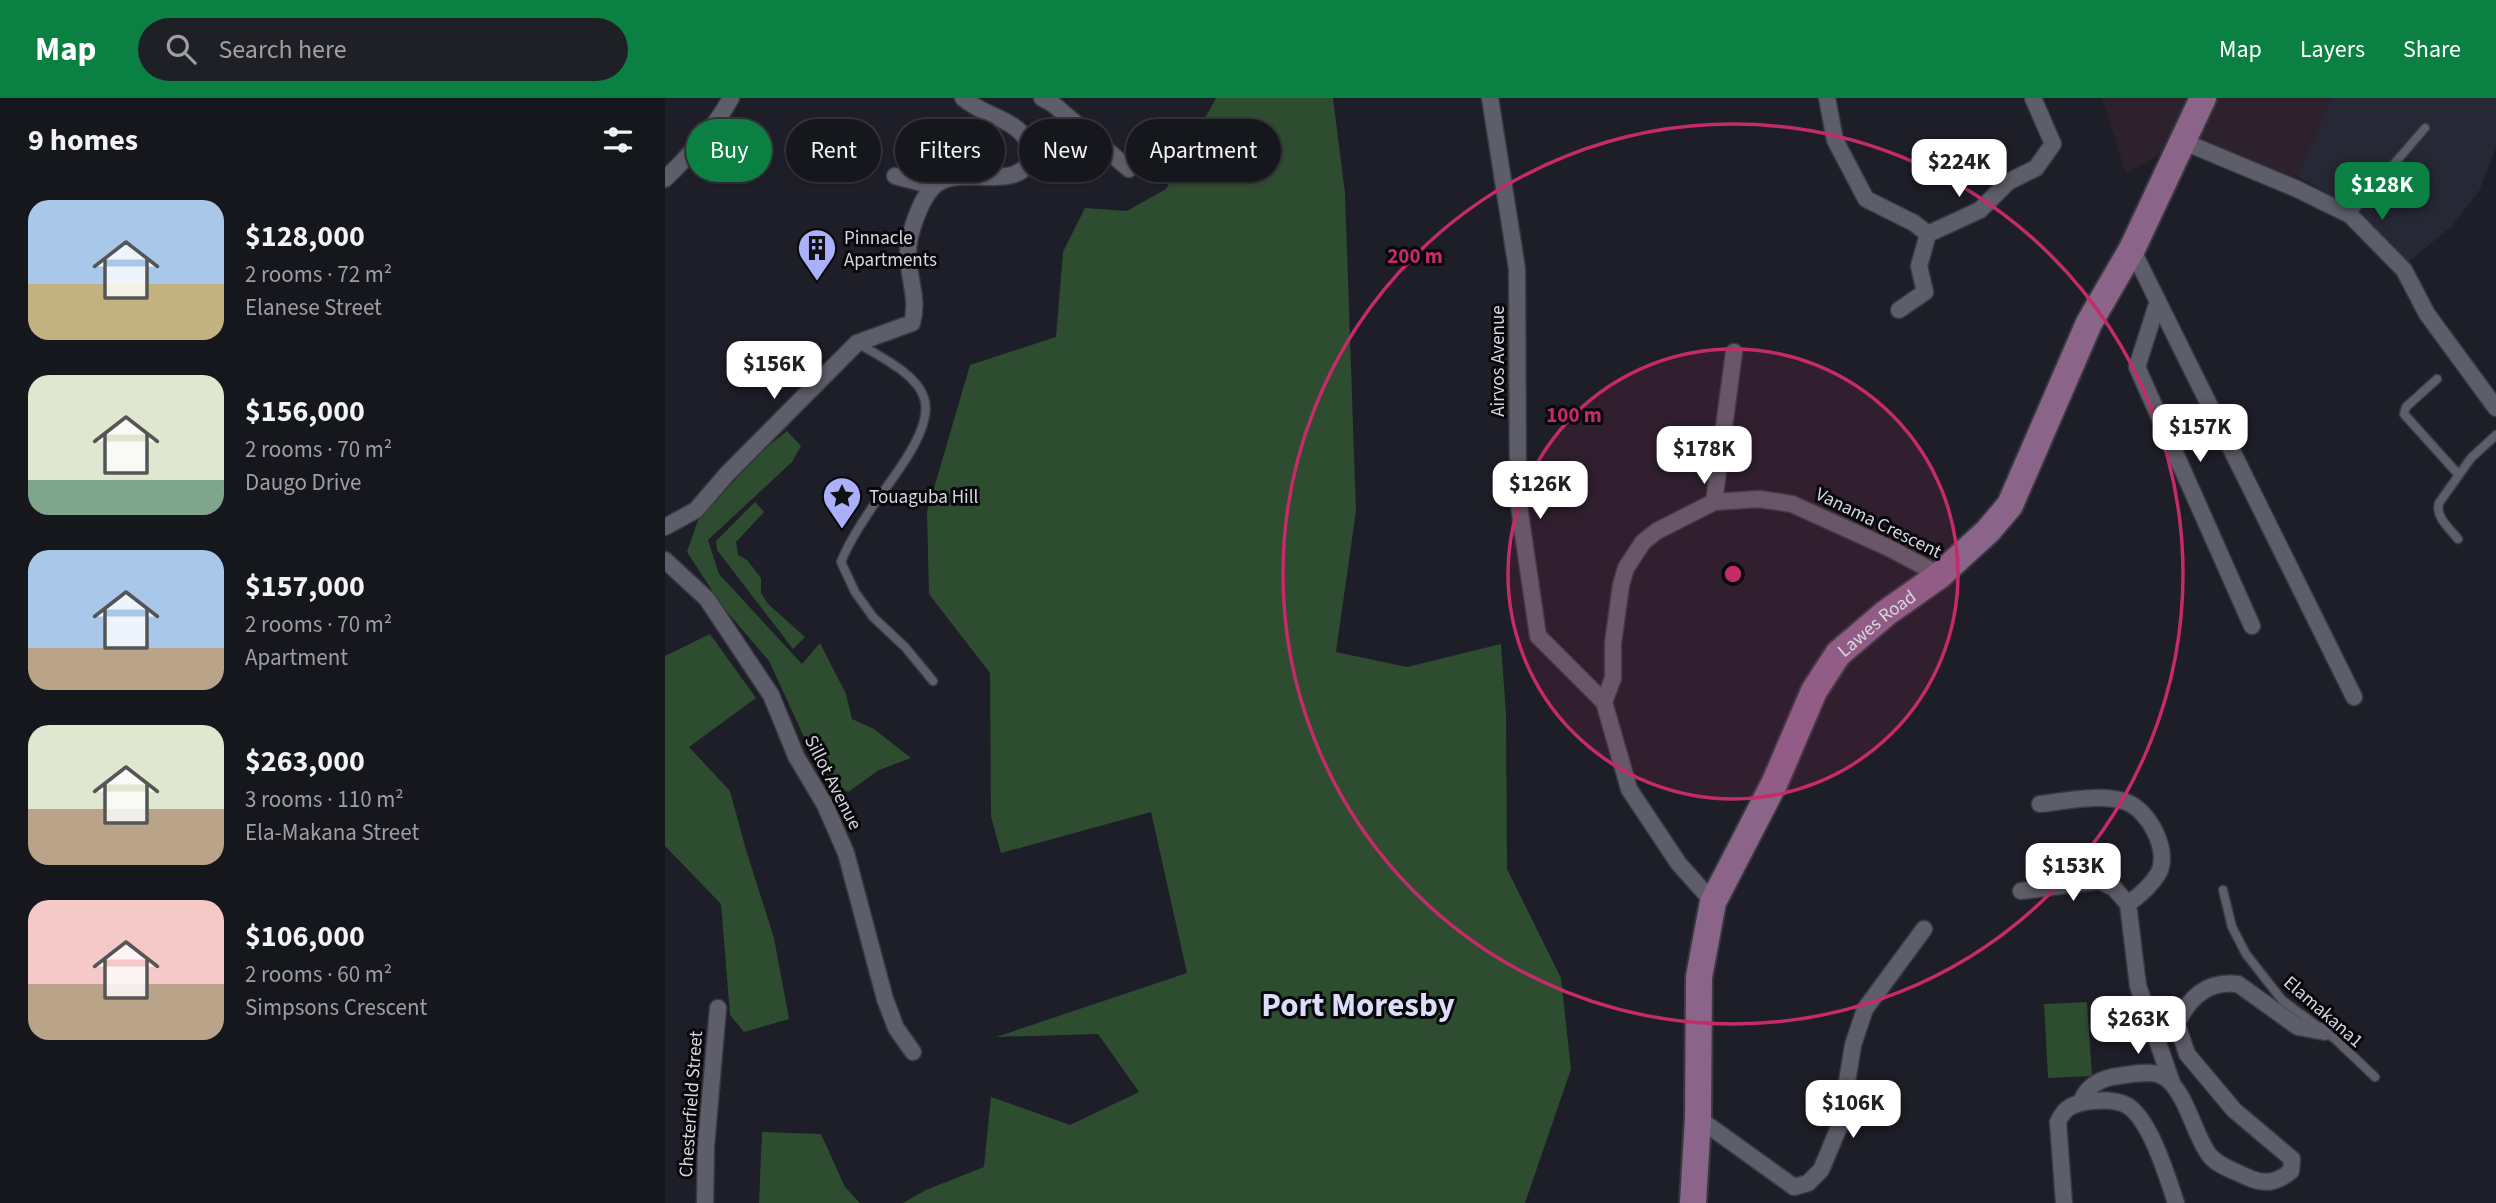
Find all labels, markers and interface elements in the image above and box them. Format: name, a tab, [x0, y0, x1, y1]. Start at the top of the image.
search box	[138, 18, 628, 81]
text: Map	[35, 26, 96, 73]
icon: search	[162, 30, 200, 68]
text: Search here	[218, 31, 347, 68]
text: Map	[2219, 32, 2262, 67]
text: Layers	[2300, 32, 2365, 67]
text: Share	[2403, 32, 2461, 67]
text: 9 homes	[28, 119, 138, 162]
chip: Buy	[686, 119, 772, 182]
chip: Rent	[786, 119, 881, 182]
chip: Filters	[895, 119, 1005, 182]
chip: New	[1019, 119, 1112, 182]
chip: Apartment	[1126, 119, 1281, 182]
icon: filters	[599, 121, 637, 159]
pin: $224K	[1910, 140, 2008, 199]
text: $224K	[1928, 145, 1990, 178]
pin: $128K	[2333, 162, 2431, 222]
text: $128K	[2351, 168, 2413, 201]
text: $128,000	[245, 215, 365, 258]
place label: Pinnacle Apartments	[844, 225, 937, 274]
building icon: Pinnacle Apartments	[796, 227, 838, 282]
icon: home	[84, 228, 168, 312]
text: 200 m	[1387, 241, 1443, 271]
text: 2 rooms · 72 m²	[245, 258, 392, 291]
text: Elanese Street	[245, 291, 382, 324]
street label: Airvos Avenue	[1485, 305, 1512, 417]
pin: $156K	[725, 342, 823, 401]
text: $156K	[743, 347, 805, 380]
text: $156,000	[245, 390, 365, 433]
text: 100 m	[1546, 400, 1602, 430]
icon: home	[84, 403, 168, 487]
pin: $157K	[2151, 404, 2249, 464]
text: $157K	[2169, 410, 2231, 443]
pin: $178K	[1655, 426, 1753, 486]
text: $178K	[1673, 432, 1735, 465]
text: 2 rooms · 70 m²	[245, 433, 392, 466]
pin: $126K	[1491, 462, 1589, 521]
text: Daugo Drive	[245, 466, 361, 499]
text: $126K	[1509, 467, 1571, 500]
place icon: Touaguba Hill	[821, 475, 863, 530]
street label: Vanama Crescent	[1811, 481, 1946, 566]
place label: Touaguba Hill	[869, 484, 979, 511]
centre of rings	[1721, 562, 1745, 586]
text: $157,000	[245, 565, 365, 608]
icon: home	[84, 578, 168, 662]
street label: Lawes Road	[1832, 584, 1922, 664]
text: 2 rooms · 70 m²	[245, 608, 392, 641]
text: Apartment	[245, 641, 348, 674]
street label: Sillot Avenue	[797, 731, 868, 835]
text: $263,000	[245, 740, 365, 783]
icon: home	[84, 753, 168, 837]
text: 3 rooms · 110 m²	[245, 783, 404, 816]
text: Ela-Makana Street	[245, 816, 419, 849]
pin: $153K	[2024, 844, 2122, 903]
text: $153K	[2042, 849, 2104, 882]
text: $106,000	[245, 915, 365, 958]
icon: home	[84, 928, 168, 1012]
text: 2 rooms · 60 m²	[245, 958, 392, 991]
street label: Elamakana1	[2277, 970, 2369, 1054]
district label: Port Moresby	[1261, 982, 1455, 1029]
text: Simpsons Crescent	[245, 991, 427, 1024]
pin: $263K	[2089, 996, 2187, 1056]
text: $263K	[2107, 1002, 2169, 1035]
street label: Chesterfield Street	[673, 1029, 710, 1178]
pin: $106K	[1804, 1080, 1902, 1140]
text: $106K	[1822, 1086, 1884, 1119]

